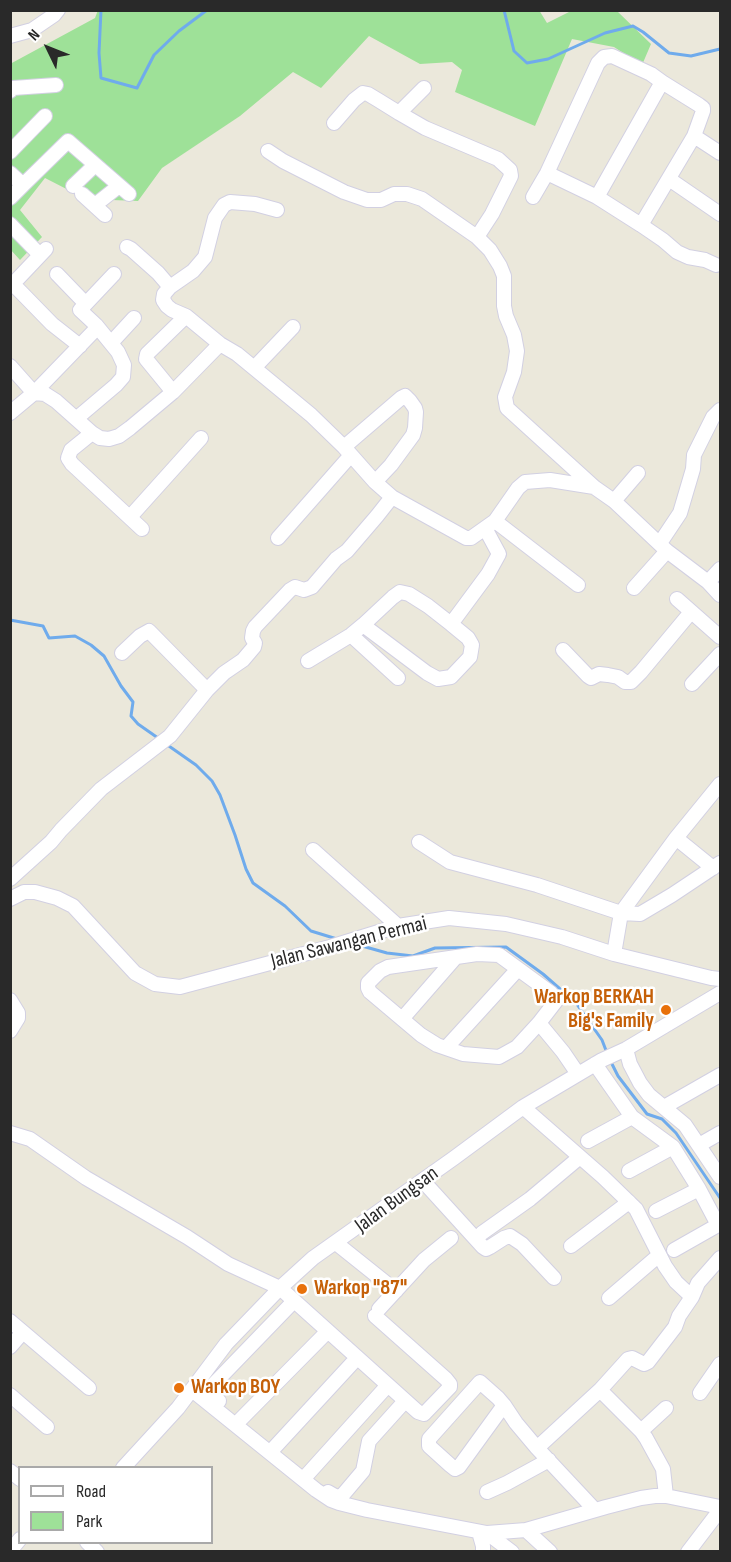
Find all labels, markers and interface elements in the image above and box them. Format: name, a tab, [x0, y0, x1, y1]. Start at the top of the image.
north arrow	[18, 18, 78, 78]
text: N	[25, 26, 44, 45]
street label: Jalan Sawangan Permai	[269, 911, 429, 975]
place label: Warkop BERKAH Big's Family	[534, 985, 654, 1035]
marker: Warkop BERKAH Big's Family	[659, 1003, 673, 1017]
street label: Jalan Bungsan	[350, 1161, 444, 1239]
place label: Warkop "87"	[314, 1276, 407, 1302]
marker: Warkop "87"	[295, 1282, 309, 1296]
place label: Warkop BOY	[191, 1375, 280, 1401]
marker: Warkop BOY	[172, 1381, 186, 1395]
legend	[18, 1466, 213, 1544]
text: Road	[76, 1481, 106, 1502]
text: Park	[76, 1511, 102, 1532]

